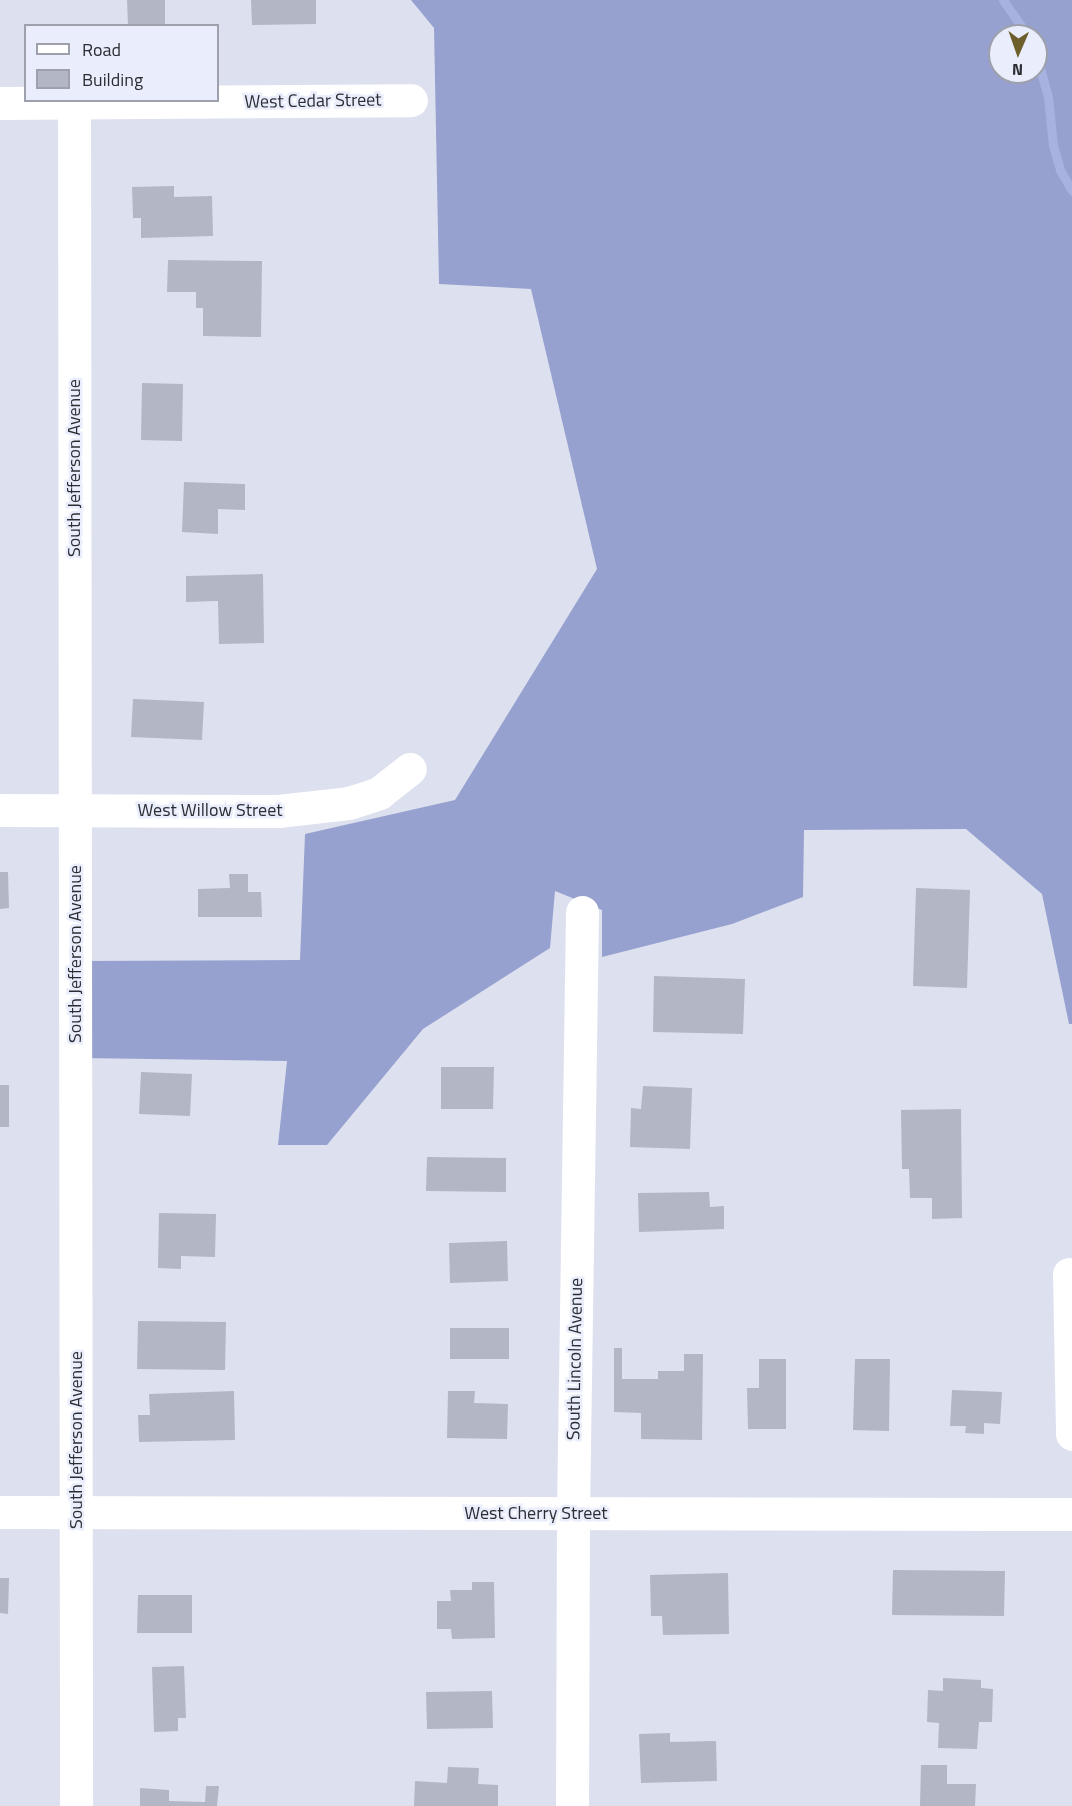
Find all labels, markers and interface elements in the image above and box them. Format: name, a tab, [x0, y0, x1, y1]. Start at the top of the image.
legend	[24, 24, 219, 102]
north arrow	[988, 24, 1048, 84]
text: Road	[82, 36, 121, 63]
text: N	[1011, 58, 1023, 82]
text: Building	[82, 66, 143, 93]
street label: West Cedar Street	[244, 89, 382, 113]
street label: South Jefferson Avenue	[63, 379, 85, 557]
street label: West Willow Street	[137, 799, 283, 821]
street label: South Jefferson Avenue	[64, 865, 86, 1043]
street label: South Lincoln Avenue	[563, 1278, 587, 1440]
street label: South Jefferson Avenue	[65, 1351, 87, 1529]
street label: West Cherry Street	[464, 1502, 608, 1524]

